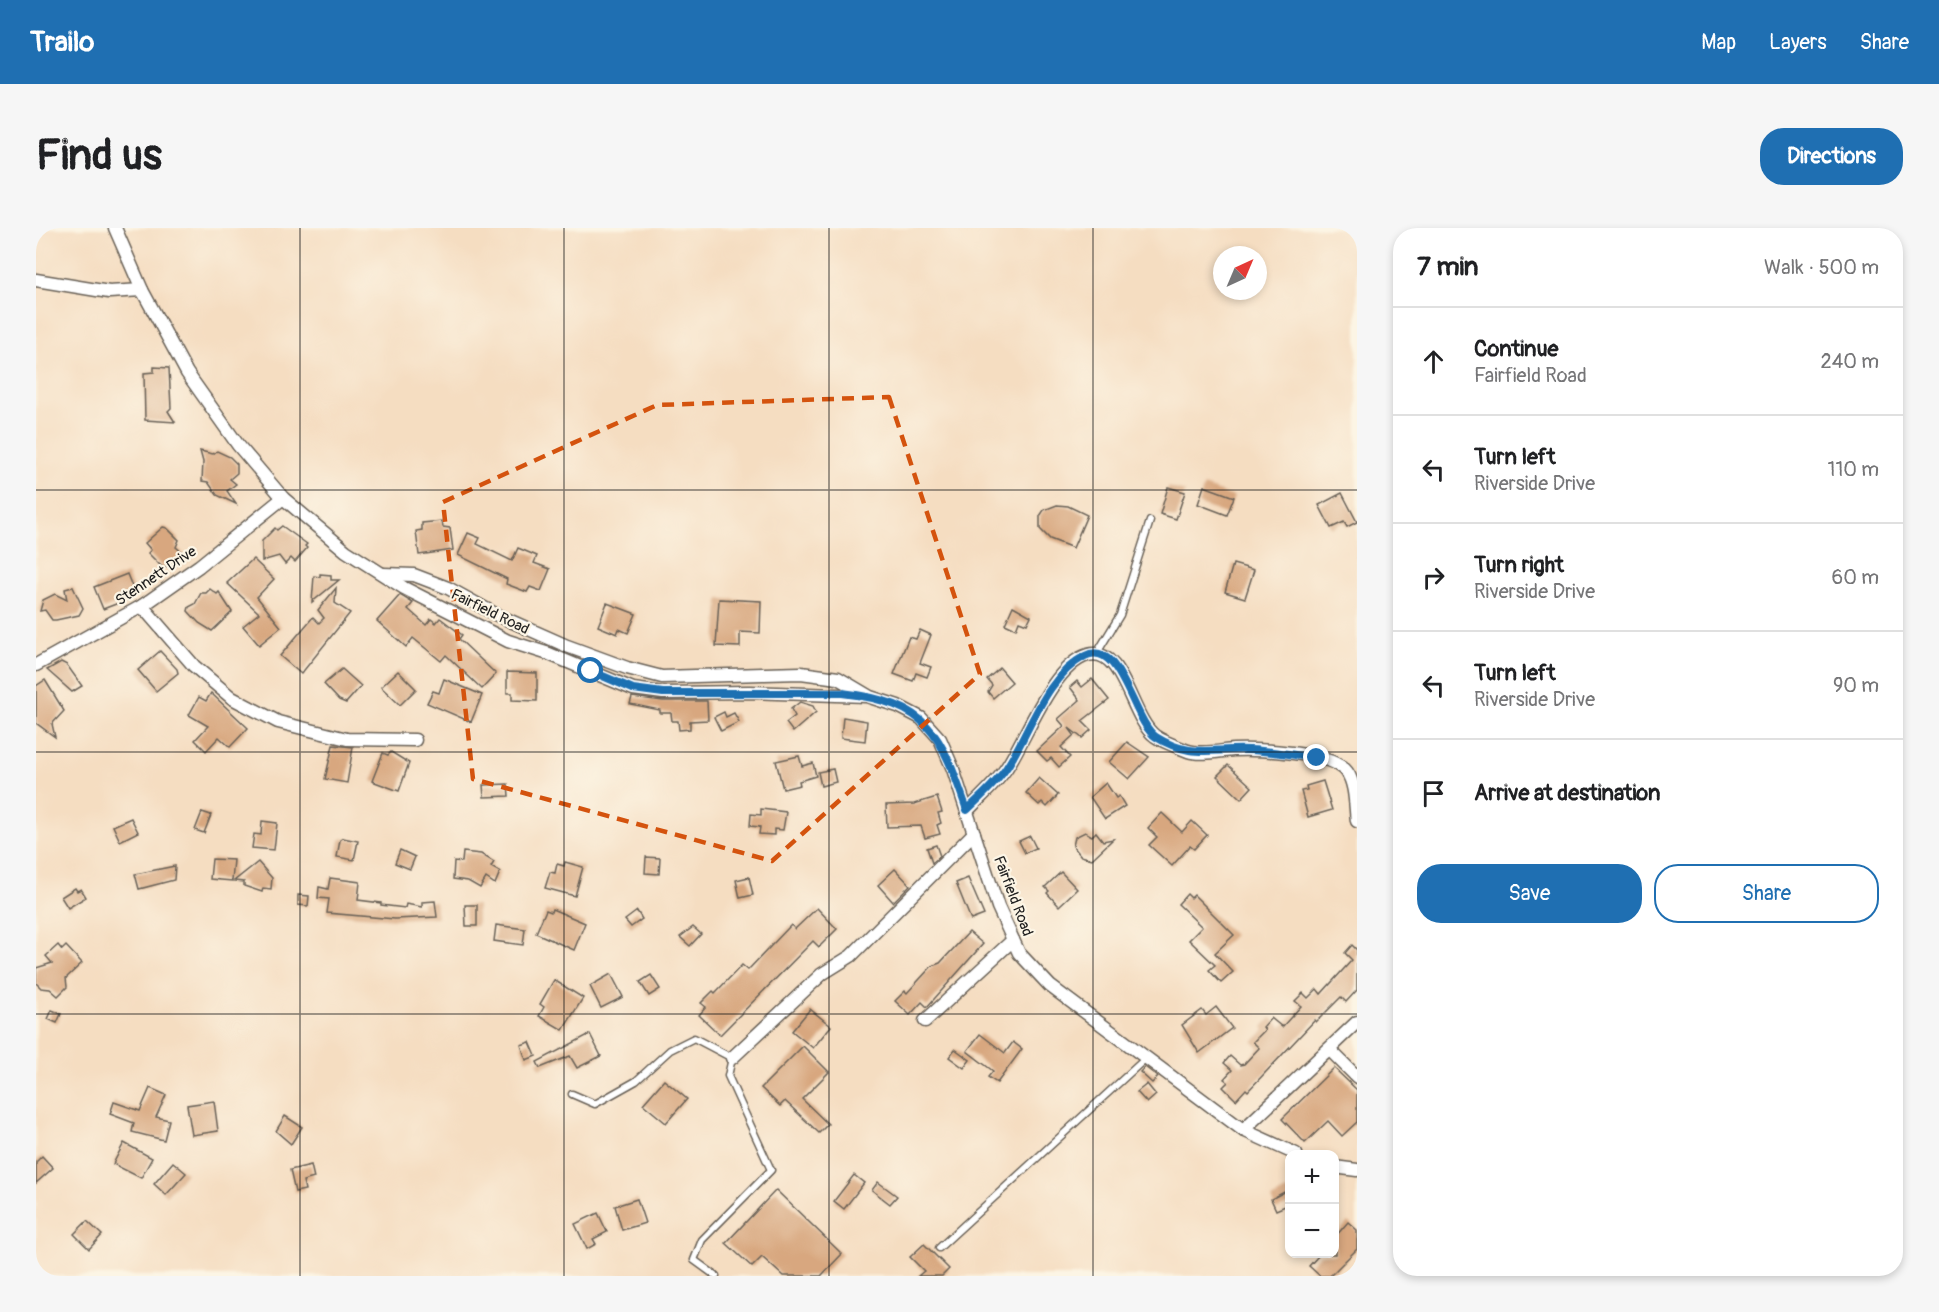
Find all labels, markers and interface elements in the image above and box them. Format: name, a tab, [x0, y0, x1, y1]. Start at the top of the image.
text: Trailo	[30, 25, 94, 60]
text: Map	[1701, 29, 1736, 56]
text: Layers	[1769, 29, 1827, 56]
text: Share	[1860, 29, 1909, 56]
button: Directions	[1760, 128, 1903, 185]
text: Find us	[36, 130, 162, 182]
north arrow	[1213, 246, 1267, 300]
text: 7 min	[1417, 251, 1479, 283]
text: Walk · 500 m	[1764, 255, 1879, 280]
text: Continue	[1474, 335, 1558, 363]
icon: ahead	[1417, 345, 1450, 378]
text: 240 m	[1820, 349, 1879, 374]
text: Fairfield Road	[1474, 363, 1587, 388]
text: Turn left	[1474, 443, 1556, 471]
icon: left	[1417, 453, 1450, 486]
text: 110 m	[1828, 457, 1879, 482]
text: Riverside Drive	[1474, 471, 1595, 496]
street label: Stennett Drive	[112, 542, 201, 610]
text: Turn right	[1474, 551, 1564, 579]
icon: right	[1417, 561, 1450, 594]
text: 60 m	[1832, 565, 1879, 590]
text: Riverside Drive	[1474, 579, 1595, 604]
street label: Fairfield Road	[448, 585, 532, 639]
route start	[577, 657, 603, 683]
text: Turn left	[1474, 659, 1556, 687]
icon: left	[1417, 669, 1450, 702]
text: 90 m	[1833, 673, 1879, 698]
text: Riverside Drive	[1474, 687, 1595, 712]
route end	[1303, 744, 1329, 770]
icon: arrive	[1417, 777, 1450, 810]
text: Arrive at destination	[1474, 779, 1660, 807]
street label: Fairfield Road	[989, 853, 1037, 939]
button: Save	[1417, 864, 1642, 923]
button: Share	[1654, 864, 1879, 923]
map controls	[1285, 1150, 1339, 1258]
button: +	[1285, 1150, 1339, 1204]
button: −	[1285, 1204, 1339, 1258]

